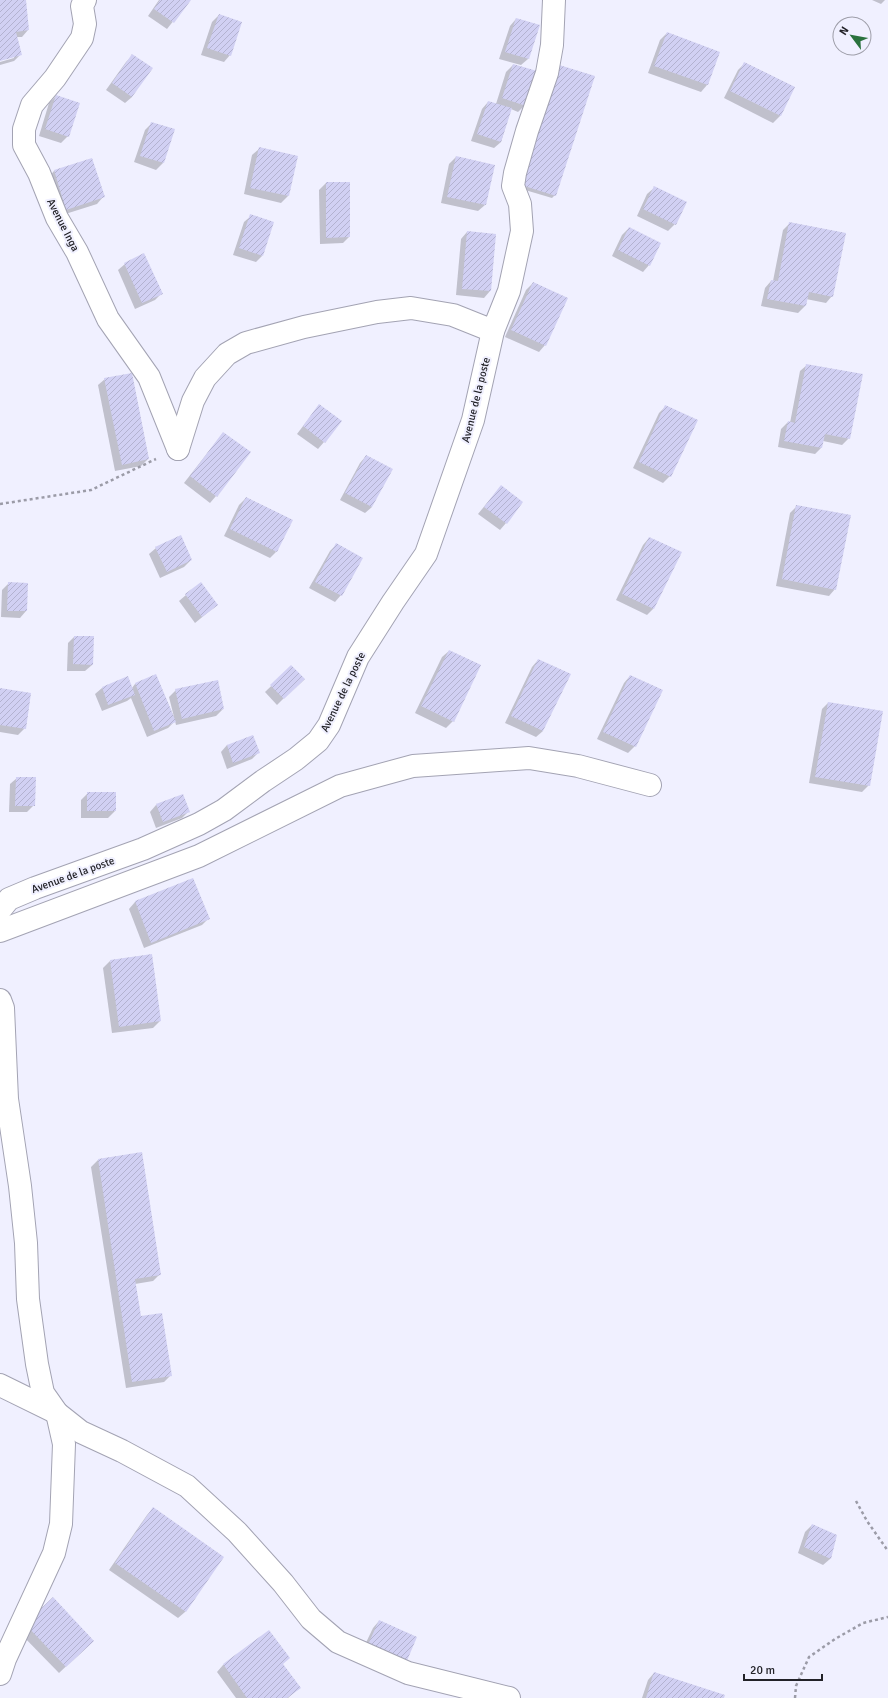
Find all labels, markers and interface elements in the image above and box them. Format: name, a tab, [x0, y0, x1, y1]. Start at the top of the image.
north arrow	[832, 16, 872, 56]
text: N	[836, 24, 851, 38]
street label: Avenue Inga	[44, 196, 82, 254]
street label: Avenue de la poste	[459, 356, 493, 444]
street label: Avenue de la poste	[318, 650, 368, 734]
street label: Avenue de la poste	[30, 854, 116, 896]
scale bar	[744, 1656, 822, 1682]
text: 20 m	[750, 1663, 775, 1678]

